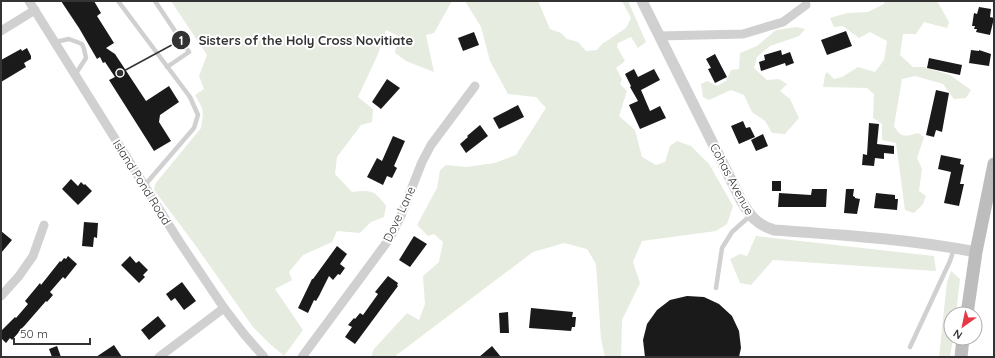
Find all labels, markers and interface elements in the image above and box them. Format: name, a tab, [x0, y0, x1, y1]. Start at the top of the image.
callout: Sisters of the Holy Cross Novitiate	[171, 28, 422, 53]
text: Sisters of the Holy Cross Novitiate	[199, 32, 414, 48]
text: 1	[179, 33, 183, 48]
street label: Island Pond Road	[110, 137, 174, 227]
street label: Cohas Avenue	[707, 141, 757, 218]
street label: Dove Lane	[380, 184, 418, 244]
north arrow	[943, 306, 983, 346]
scale bar	[14, 320, 90, 346]
text: 50 m	[20, 326, 48, 341]
text: N	[950, 326, 965, 342]

